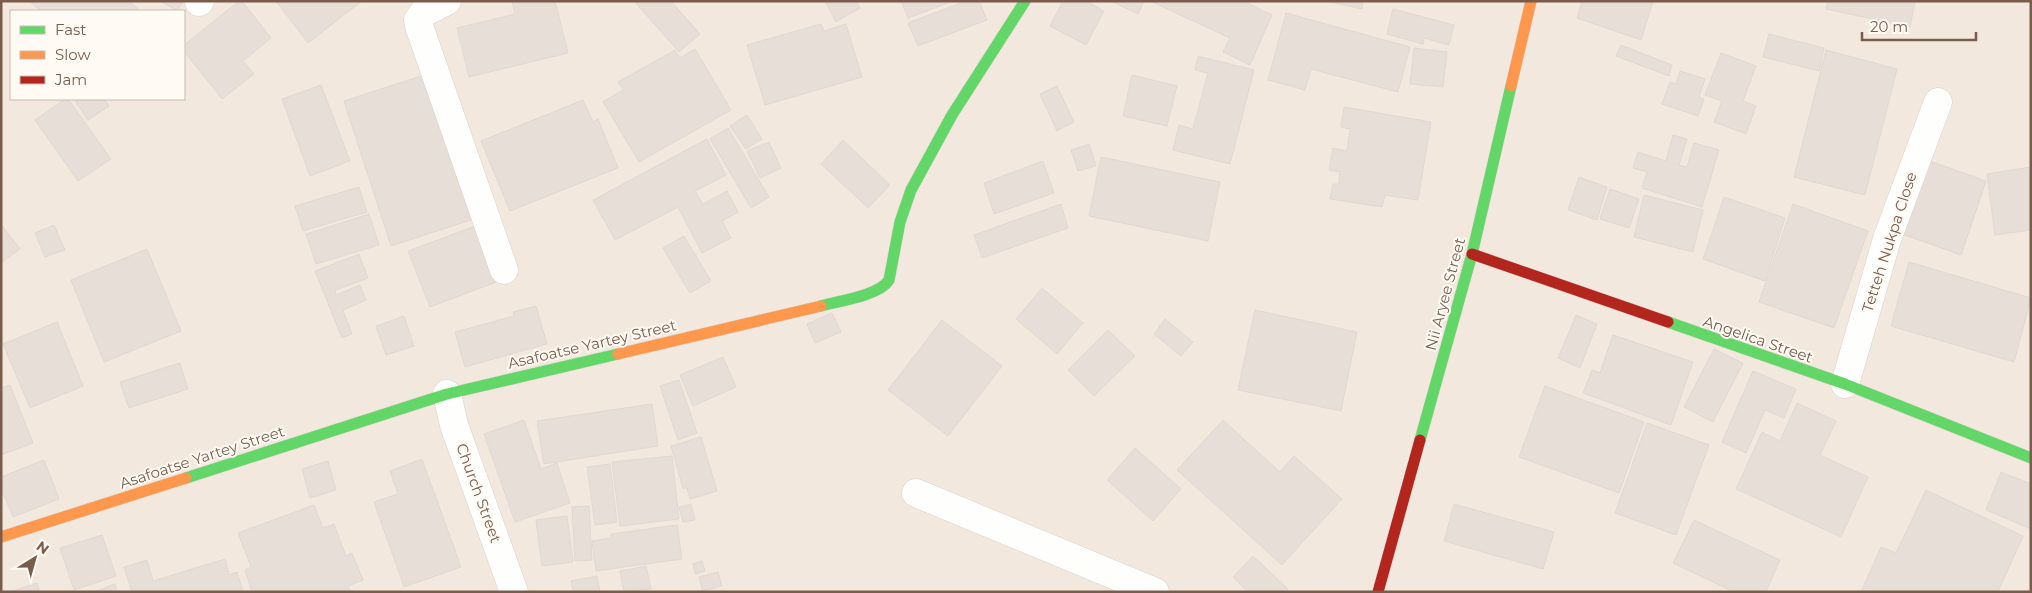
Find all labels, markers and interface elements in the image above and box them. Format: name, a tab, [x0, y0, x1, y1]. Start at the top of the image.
legend	[10, 10, 185, 100]
scale bar	[1862, 10, 1976, 42]
text: 20 m	[1870, 17, 1908, 36]
text: Fast	[55, 20, 86, 39]
text: Slow	[55, 45, 91, 64]
text: Jam	[54, 70, 87, 89]
street label: Tetteh Nukpa Close	[1857, 170, 1921, 314]
street label: Nii Aryee Street	[1421, 235, 1469, 353]
street label: Angelica Street	[1701, 311, 1815, 367]
street label: Asafoatse Yartey Street	[506, 315, 678, 373]
street label: Asafoatse Yartey Street	[117, 421, 287, 493]
street label: Church Street	[452, 441, 506, 545]
north arrow	[10, 533, 60, 583]
text: N	[33, 537, 53, 558]

